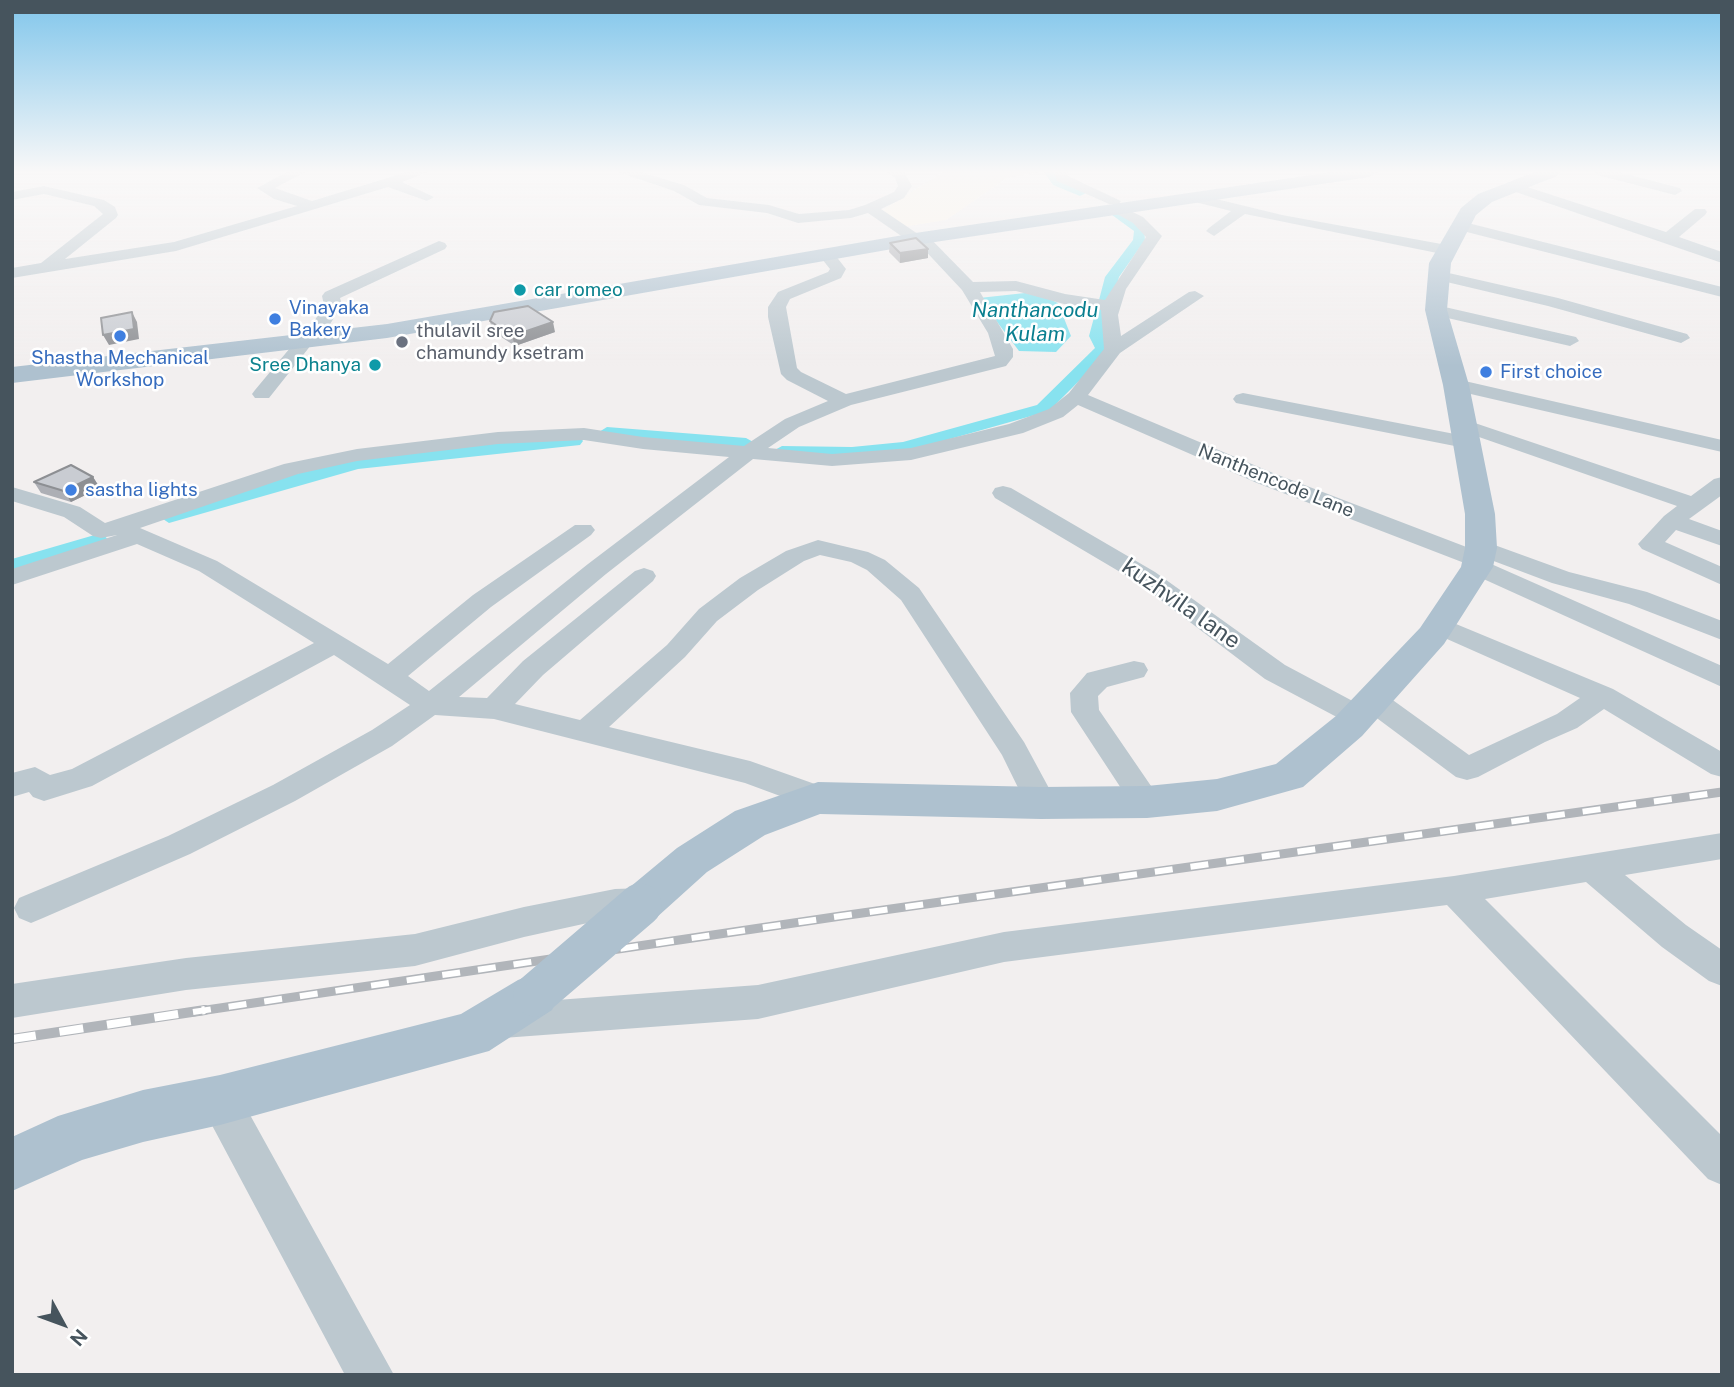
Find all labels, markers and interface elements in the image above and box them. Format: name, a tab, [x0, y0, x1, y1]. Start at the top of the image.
place label: car romeo	[534, 279, 623, 301]
marker: car romeo	[512, 282, 528, 298]
place label: Vinayaka Bakery	[289, 297, 369, 341]
water label: Nanthancodu Kulam	[972, 298, 1098, 348]
marker: Vinayaka Bakery	[267, 311, 283, 327]
place label: thulavil sree chamundy ksetram	[416, 320, 584, 364]
marker: Shastha Mechanical Workshop	[112, 328, 128, 344]
marker: thulavil sree chamundy ksetram	[394, 334, 410, 350]
place label: Shastha Mechanical Workshop	[31, 347, 209, 391]
place label: Sree Dhanya	[249, 354, 361, 376]
marker: Sree Dhanya	[367, 357, 383, 373]
place label: First choice	[1500, 361, 1603, 383]
marker: First choice	[1478, 364, 1494, 380]
street label: Nanthencode Lane	[1195, 439, 1357, 523]
place label: sastha lights	[85, 479, 198, 501]
marker: sastha lights	[63, 482, 79, 498]
street label: kuzhvila lane	[1116, 553, 1246, 655]
north arrow	[28, 1289, 98, 1359]
text: N	[66, 1325, 92, 1351]

